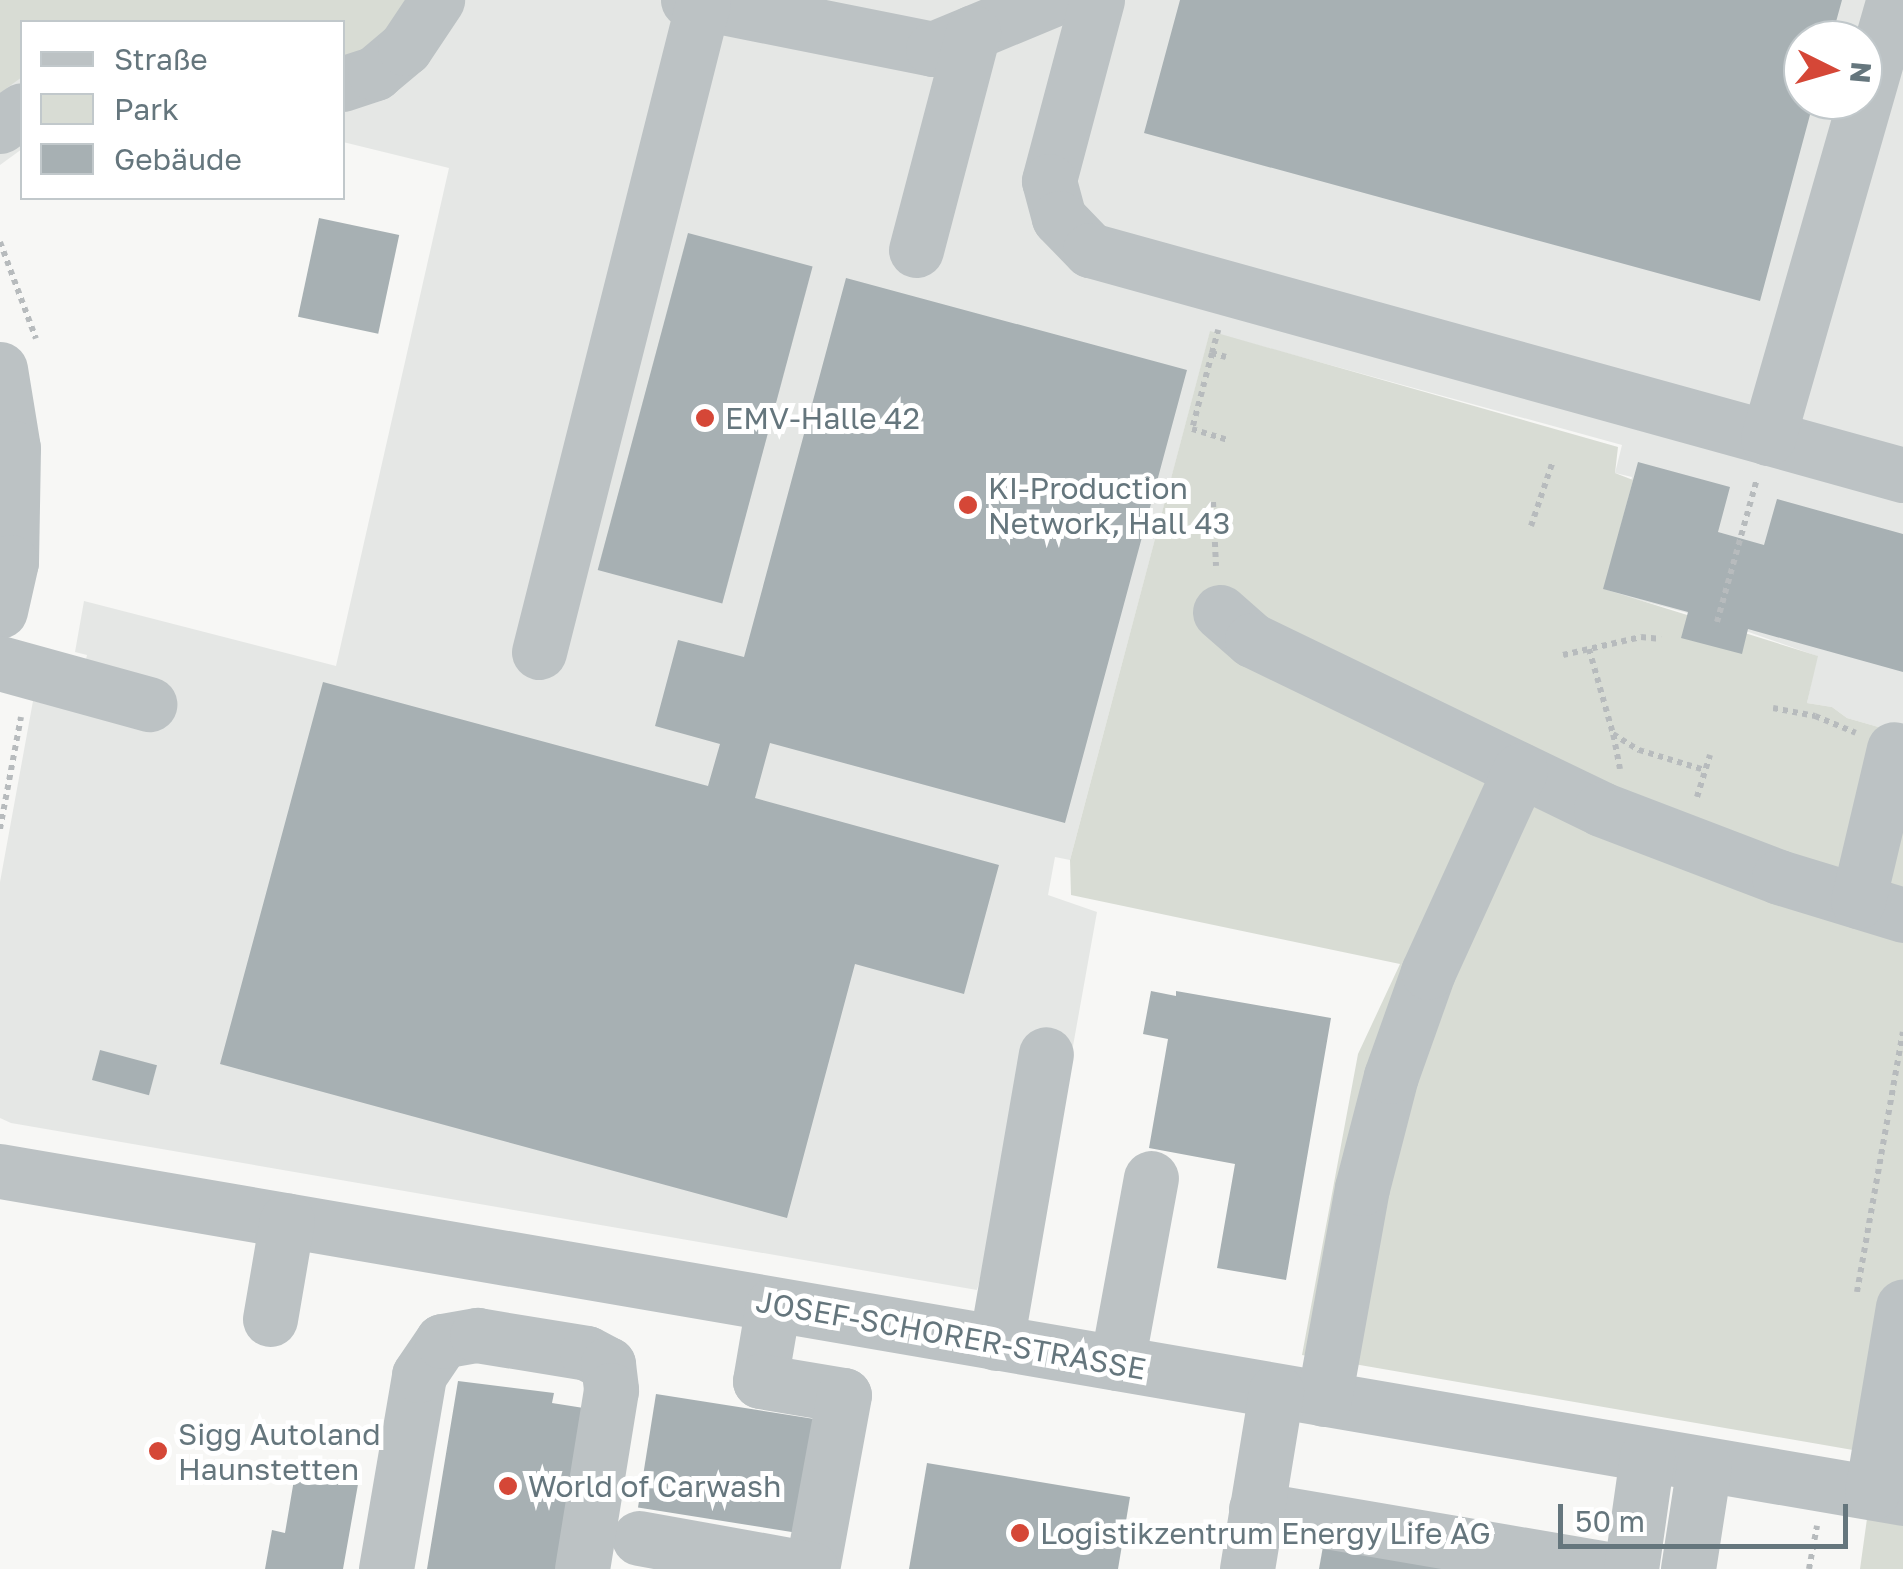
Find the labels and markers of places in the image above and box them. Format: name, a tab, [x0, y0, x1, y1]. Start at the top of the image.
place label: EMV-Halle 42	[725, 400, 920, 436]
marker: EMV-Halle 42	[694, 407, 716, 429]
place label: KI-Production Network, Hall 43	[988, 470, 1230, 540]
marker: KI-Production Network, Hall 43	[957, 494, 979, 516]
place label: Sigg Autoland Haunstetten	[178, 1416, 381, 1486]
marker: Sigg Autoland Haunstetten	[147, 1440, 169, 1462]
place label: World of Carwash	[528, 1468, 781, 1504]
marker: World of Carwash	[497, 1475, 519, 1497]
place label: Logistikzentrum Energy Life AG	[1040, 1515, 1491, 1551]
marker: Logistikzentrum Energy Life AG	[1009, 1522, 1031, 1544]

